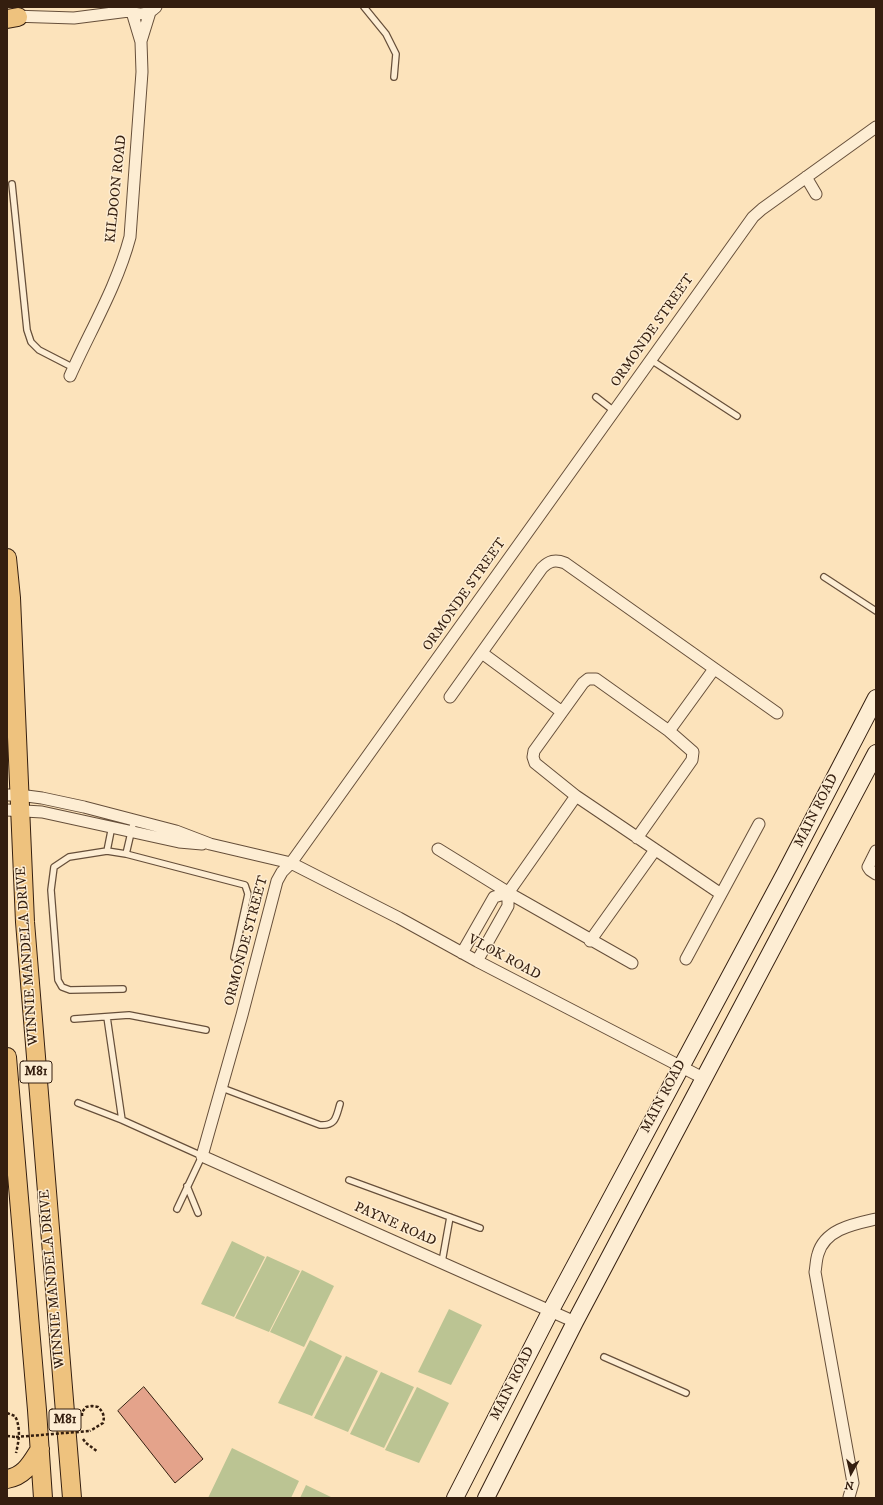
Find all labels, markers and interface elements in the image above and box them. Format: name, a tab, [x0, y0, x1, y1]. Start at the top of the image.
street label: KILDOON ROAD	[103, 134, 131, 244]
street label: ORMONDE STREET	[608, 271, 698, 391]
street label: ORMONDE STREET	[420, 535, 510, 655]
street label: MAIN ROAD	[791, 771, 843, 851]
street label: WINNIE MANDELA DRIVE	[13, 866, 43, 1046]
street label: ORMONDE STREET	[222, 874, 272, 1008]
street label: VLOK ROAD	[465, 932, 543, 984]
street label: MAIN ROAD	[638, 1058, 690, 1136]
road number: M81	[20, 1061, 52, 1083]
street label: WINNIE MANDELA DRIVE	[37, 1189, 69, 1369]
street label: PAYNE ROAD	[351, 1199, 439, 1251]
street label: MAIN ROAD	[487, 1344, 539, 1424]
road number: M81	[49, 1409, 81, 1431]
north arrow	[831, 1453, 871, 1493]
text: N	[844, 1477, 855, 1492]

